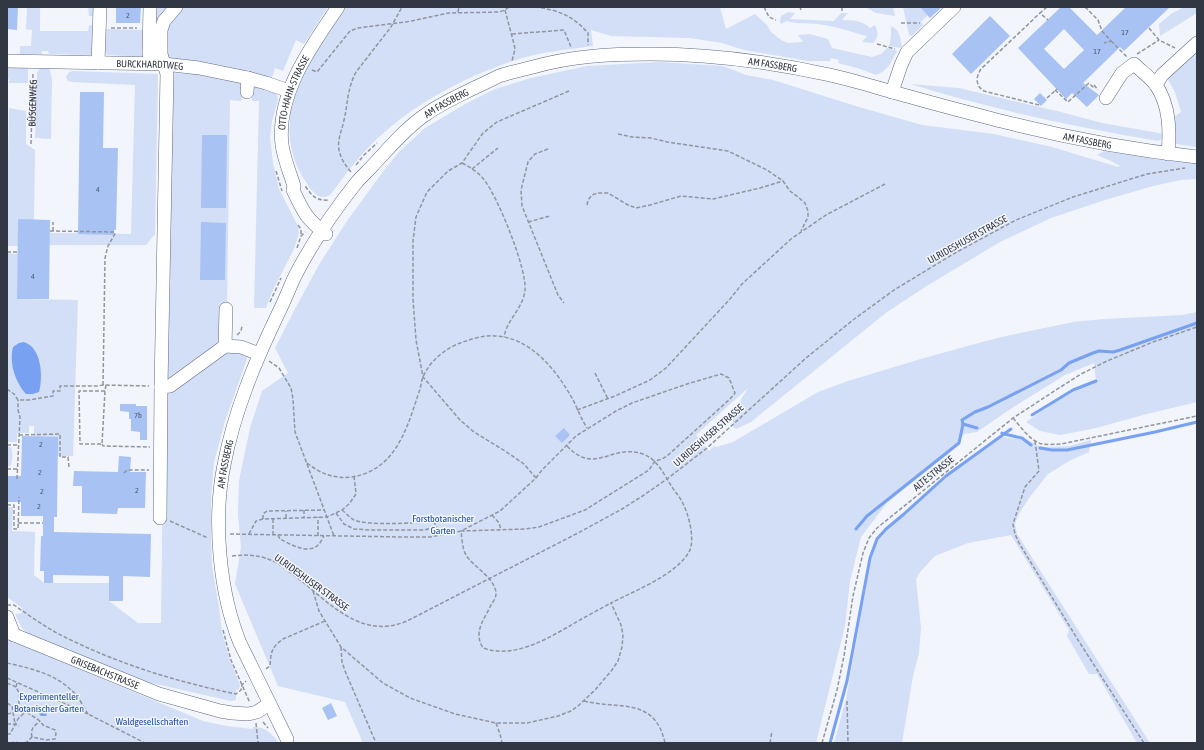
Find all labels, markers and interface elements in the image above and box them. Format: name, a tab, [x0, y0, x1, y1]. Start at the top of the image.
house number: 2	[126, 11, 130, 20]
house number: 17	[1121, 28, 1129, 37]
house number: 17	[1093, 47, 1101, 56]
street label: OTTO-HAHN-STRASSE	[276, 53, 312, 130]
street label: AM FASSBERG	[748, 56, 798, 74]
street label: BURCKHARDTWEG	[116, 58, 184, 72]
street label: BÜSGENWEG	[26, 79, 39, 127]
street label: AM FASSBERG	[422, 87, 471, 120]
street label: AM FASSBERG	[1062, 131, 1113, 151]
house number: 4	[96, 185, 100, 194]
street label: ULRIDESHUSER STRASSE	[926, 213, 1010, 266]
house number: 4	[31, 272, 35, 281]
street label: ULRIDESHUSER STRASSE	[671, 402, 746, 469]
house number: 7b	[134, 411, 142, 420]
street label: AM FASSBERG	[215, 439, 235, 489]
house number: 2	[39, 440, 43, 449]
street label: ALTE STRASSE	[911, 453, 956, 493]
house number: 2	[38, 468, 42, 477]
house number: 2	[135, 486, 139, 495]
house number: 2	[40, 487, 44, 496]
house number: 2	[37, 502, 41, 511]
park label: Forstbotanischer Garten	[412, 513, 475, 536]
street label: ULRIDESHUSER STRASSE	[272, 552, 352, 613]
street label: GRISEBACHSTRASSE	[69, 654, 141, 692]
park label: Experimenteller Botanischer Garten	[14, 691, 84, 714]
park label: Waldgesellschaften	[116, 716, 188, 727]

